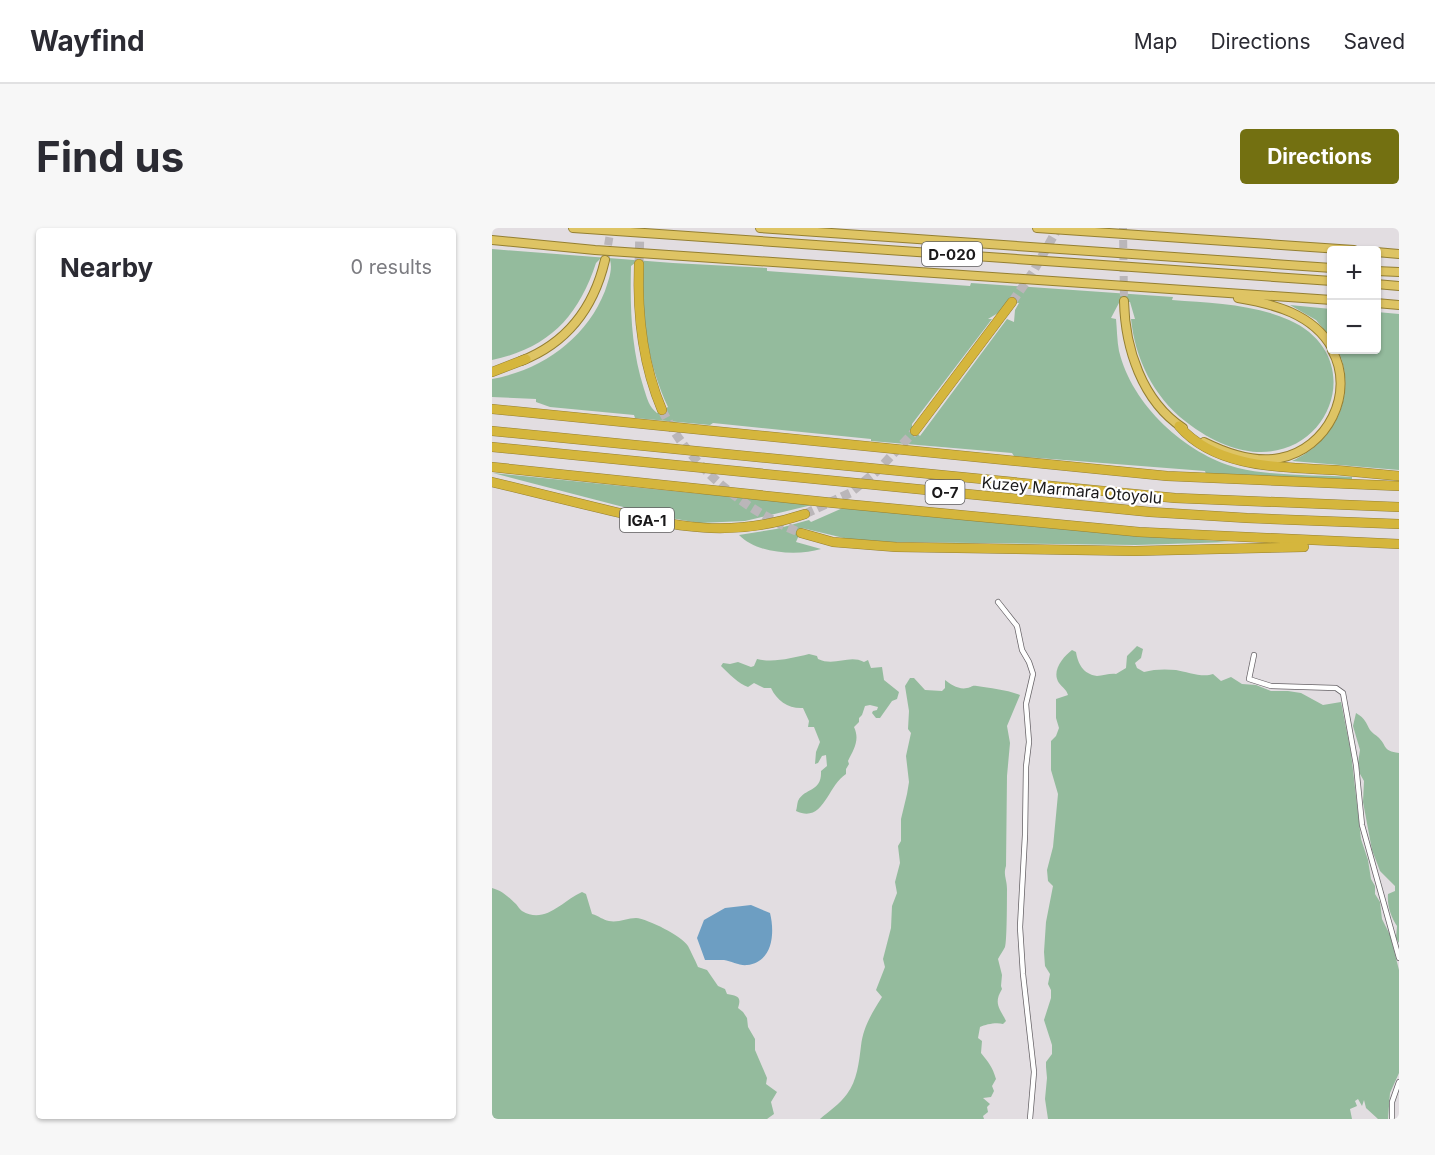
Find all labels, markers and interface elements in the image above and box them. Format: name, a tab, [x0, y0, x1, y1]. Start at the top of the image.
text: Wayfind	[30, 24, 145, 58]
text: Map	[1134, 29, 1177, 54]
text: Directions	[1210, 29, 1311, 54]
text: Saved	[1344, 29, 1405, 54]
button: Directions	[1240, 129, 1399, 184]
text: Find us	[36, 131, 184, 182]
road number: D-020	[922, 242, 982, 266]
map controls	[1327, 246, 1381, 354]
button: +	[1327, 246, 1381, 300]
text: Nearby	[60, 252, 153, 283]
text: 0 results	[350, 255, 432, 279]
button: −	[1327, 300, 1381, 354]
street label: Kuzey Marmara Otoyolu	[981, 472, 1163, 508]
road number: O-7	[926, 480, 964, 504]
road number: IGA-1	[620, 508, 674, 532]

